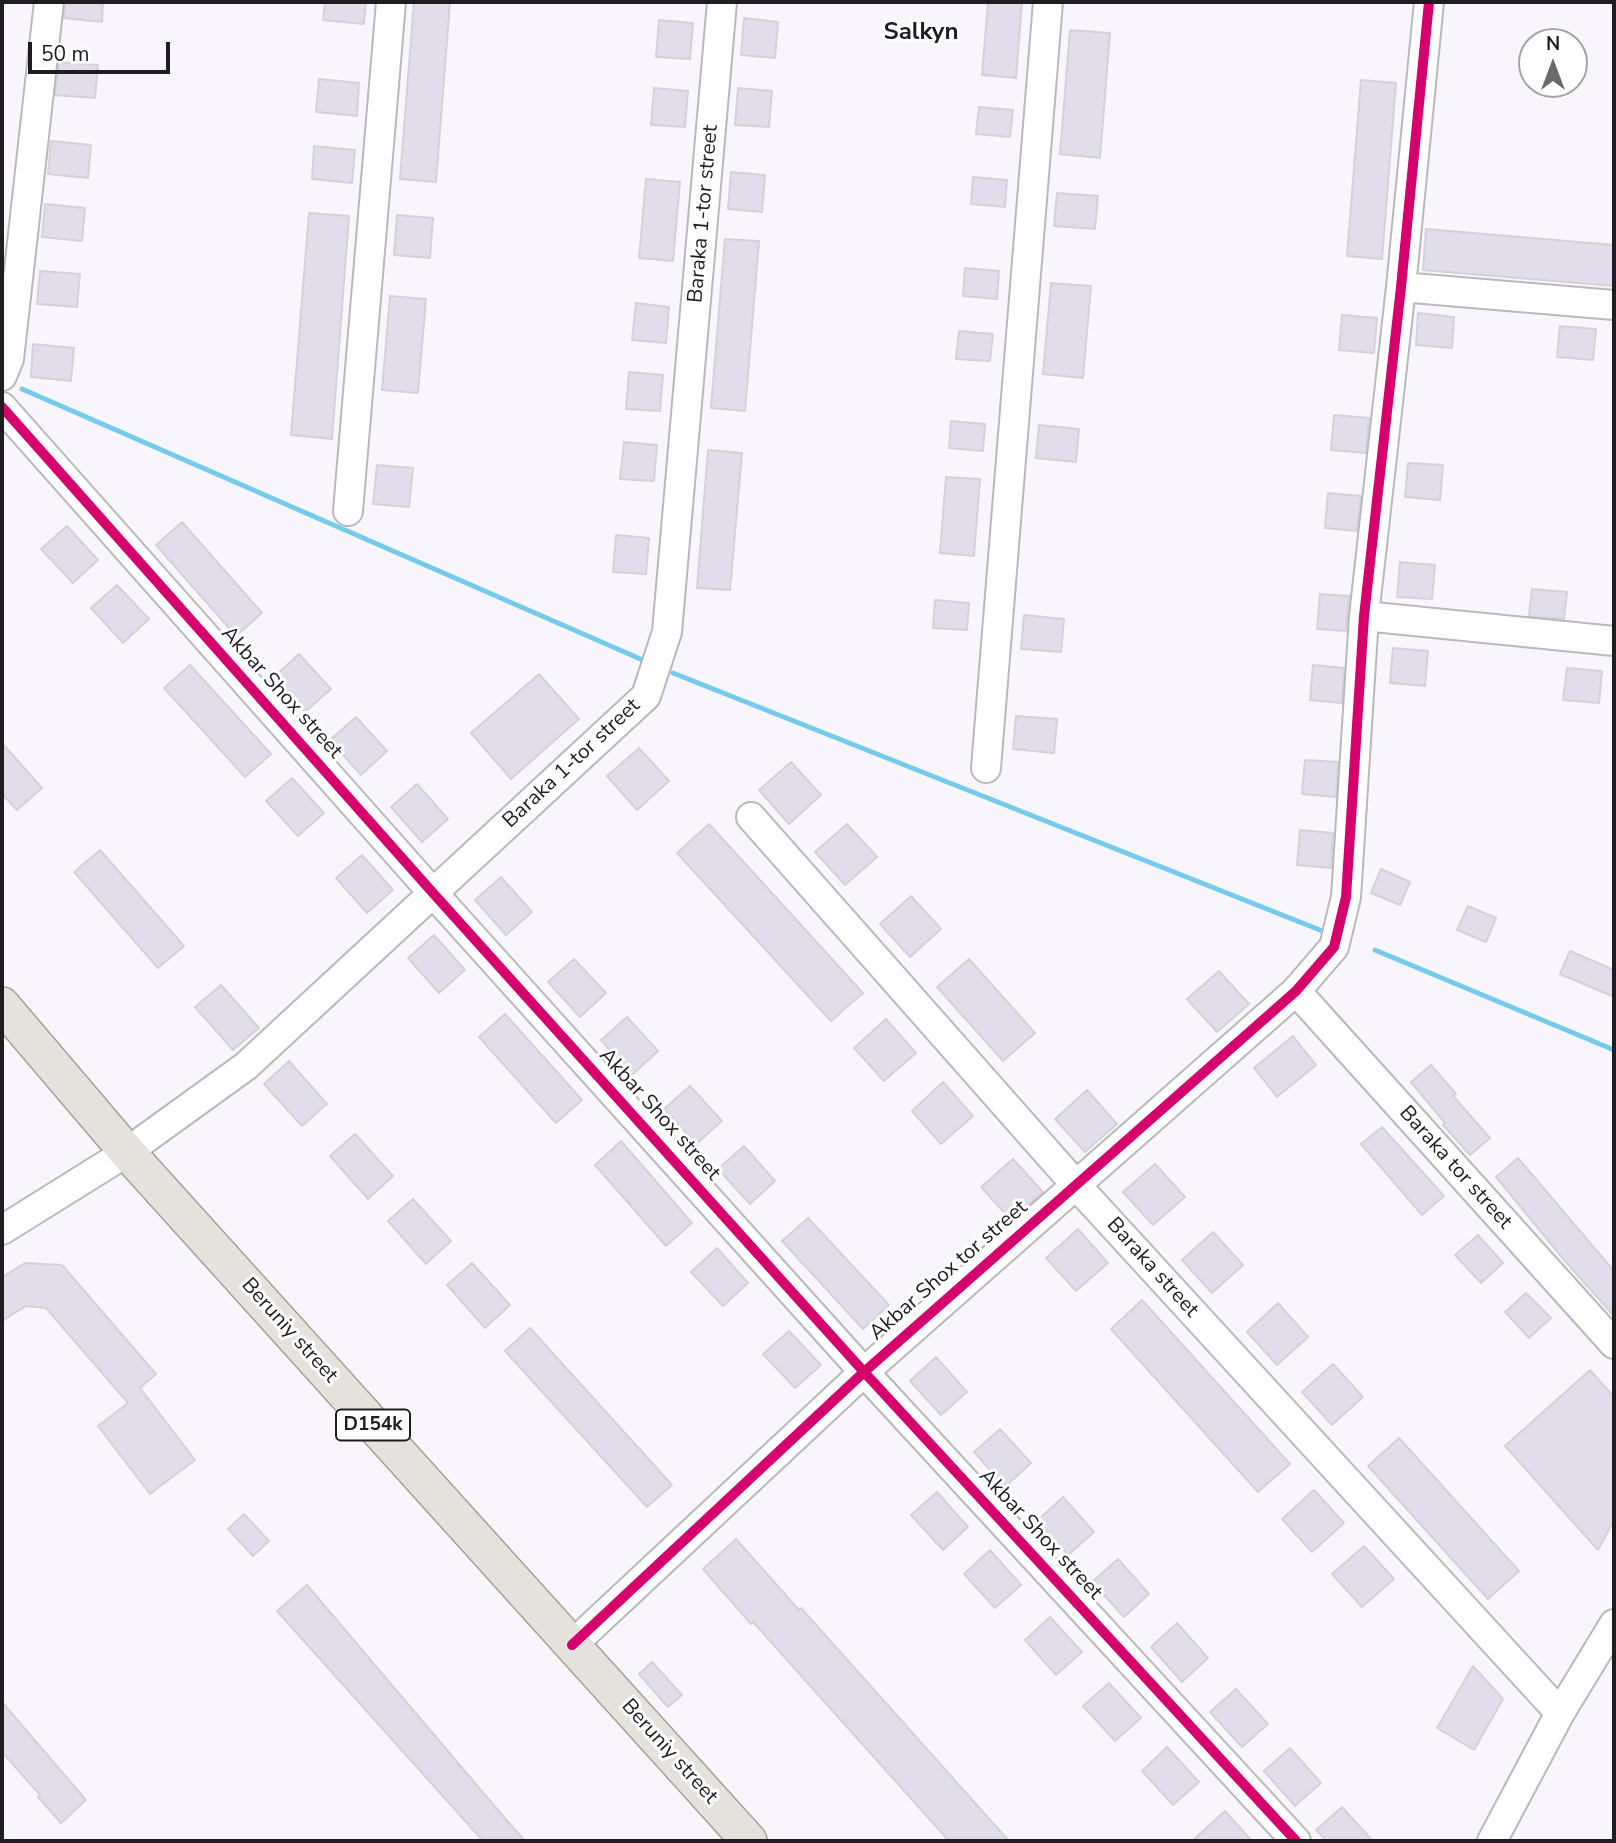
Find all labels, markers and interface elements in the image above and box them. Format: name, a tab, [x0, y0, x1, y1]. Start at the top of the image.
district label: Salkyn	[883, 19, 959, 47]
scale bar	[32, 28, 173, 72]
north arrow	[1518, 28, 1588, 98]
text: N	[1546, 31, 1560, 57]
text: 50 m	[41, 40, 90, 68]
street label: Baraka 1-tor street	[684, 124, 724, 304]
street label: Akbar Shox street	[215, 622, 347, 764]
street label: Baraka 1-tor street	[498, 694, 646, 834]
street label: Akbar Shox street	[593, 1044, 725, 1186]
street label: Baraka tor street	[1393, 1101, 1517, 1235]
street label: Akbar Shox tor street	[865, 1196, 1033, 1346]
street label: Baraka street	[1101, 1213, 1203, 1323]
street label: Beruniy street	[235, 1273, 343, 1389]
road number: D154k	[336, 1410, 410, 1441]
street label: Akbar Shox street	[973, 1465, 1107, 1605]
street label: Beruniy street	[615, 1694, 723, 1810]

